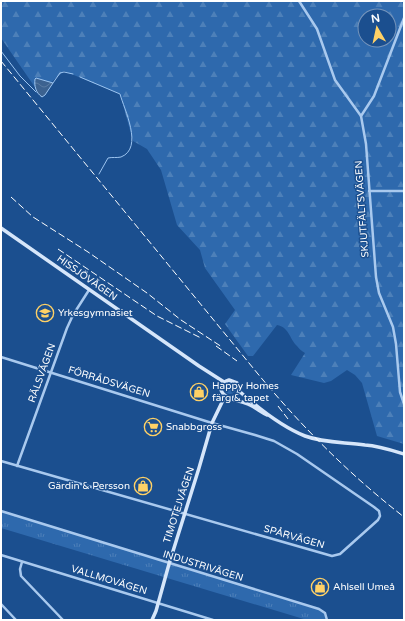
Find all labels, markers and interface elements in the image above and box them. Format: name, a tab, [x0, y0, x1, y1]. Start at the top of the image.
north arrow	[357, 8, 397, 48]
text: N	[370, 12, 381, 26]
street label: SKJUTFÄLTSVÄGEN	[353, 160, 371, 258]
street label: HISSJÖVÄGEN	[54, 253, 120, 303]
school or university icon: Yrkesgymnasiet	[35, 303, 55, 323]
place label: Yrkesgymnasiet	[58, 307, 133, 319]
street label: RÄLSVÄGEN	[26, 342, 58, 404]
street label: FÖRRÅDSVÄGEN	[67, 364, 151, 400]
place label: Happy Homes färg & tapet	[212, 380, 279, 404]
shop icon: Happy Homes färg & tapet	[189, 382, 209, 402]
supermarket icon: Snabbgross	[143, 417, 163, 437]
place label: Snabbgross	[166, 421, 222, 433]
street label: TIMOTEJVÄGEN	[161, 465, 197, 545]
shop icon: Gärdin & Persson	[133, 476, 153, 496]
place label: Gärdin & Persson	[48, 480, 130, 492]
street label: SPÅRVÄGEN	[262, 523, 326, 551]
street label: INDUSTRIVÄGEN	[161, 548, 245, 584]
street label: VALLMOVÄGEN	[70, 563, 148, 597]
shop icon: Ahlsell Umeå	[310, 577, 330, 597]
place label: Ahlsell Umeå	[333, 581, 395, 593]

